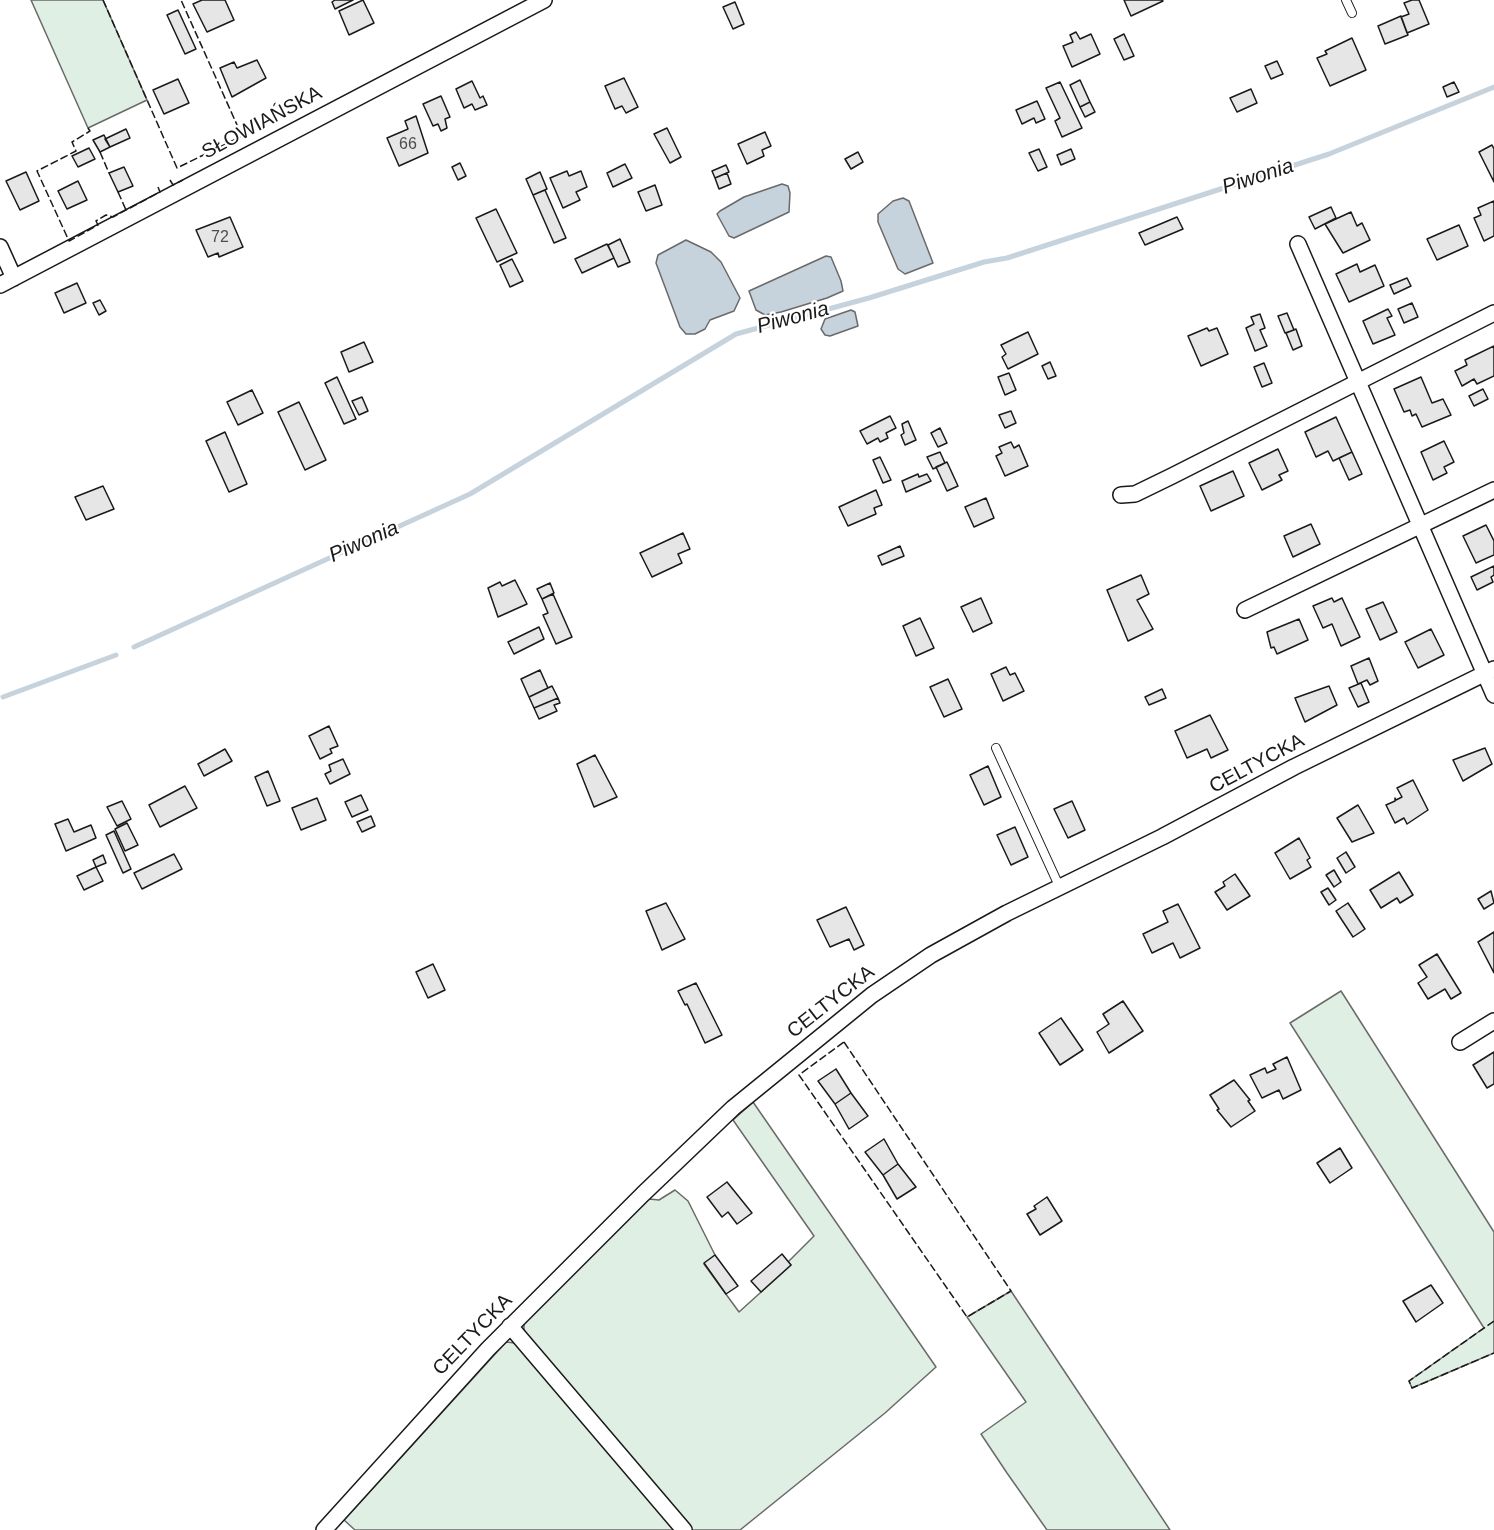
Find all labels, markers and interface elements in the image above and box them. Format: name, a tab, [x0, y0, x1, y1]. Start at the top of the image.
street label: SŁOWIAŃSKA	[198, 81, 326, 165]
house number: 66	[399, 135, 417, 155]
water label: Piwonia	[1219, 154, 1297, 200]
house number: 72	[211, 228, 229, 248]
water label: Piwonia	[754, 296, 832, 340]
water label: Piwonia	[325, 516, 403, 568]
street label: CELTYCKA	[1205, 729, 1309, 799]
street label: CELTYCKA	[783, 960, 879, 1044]
street label: CELTYCKA	[428, 1289, 518, 1381]

